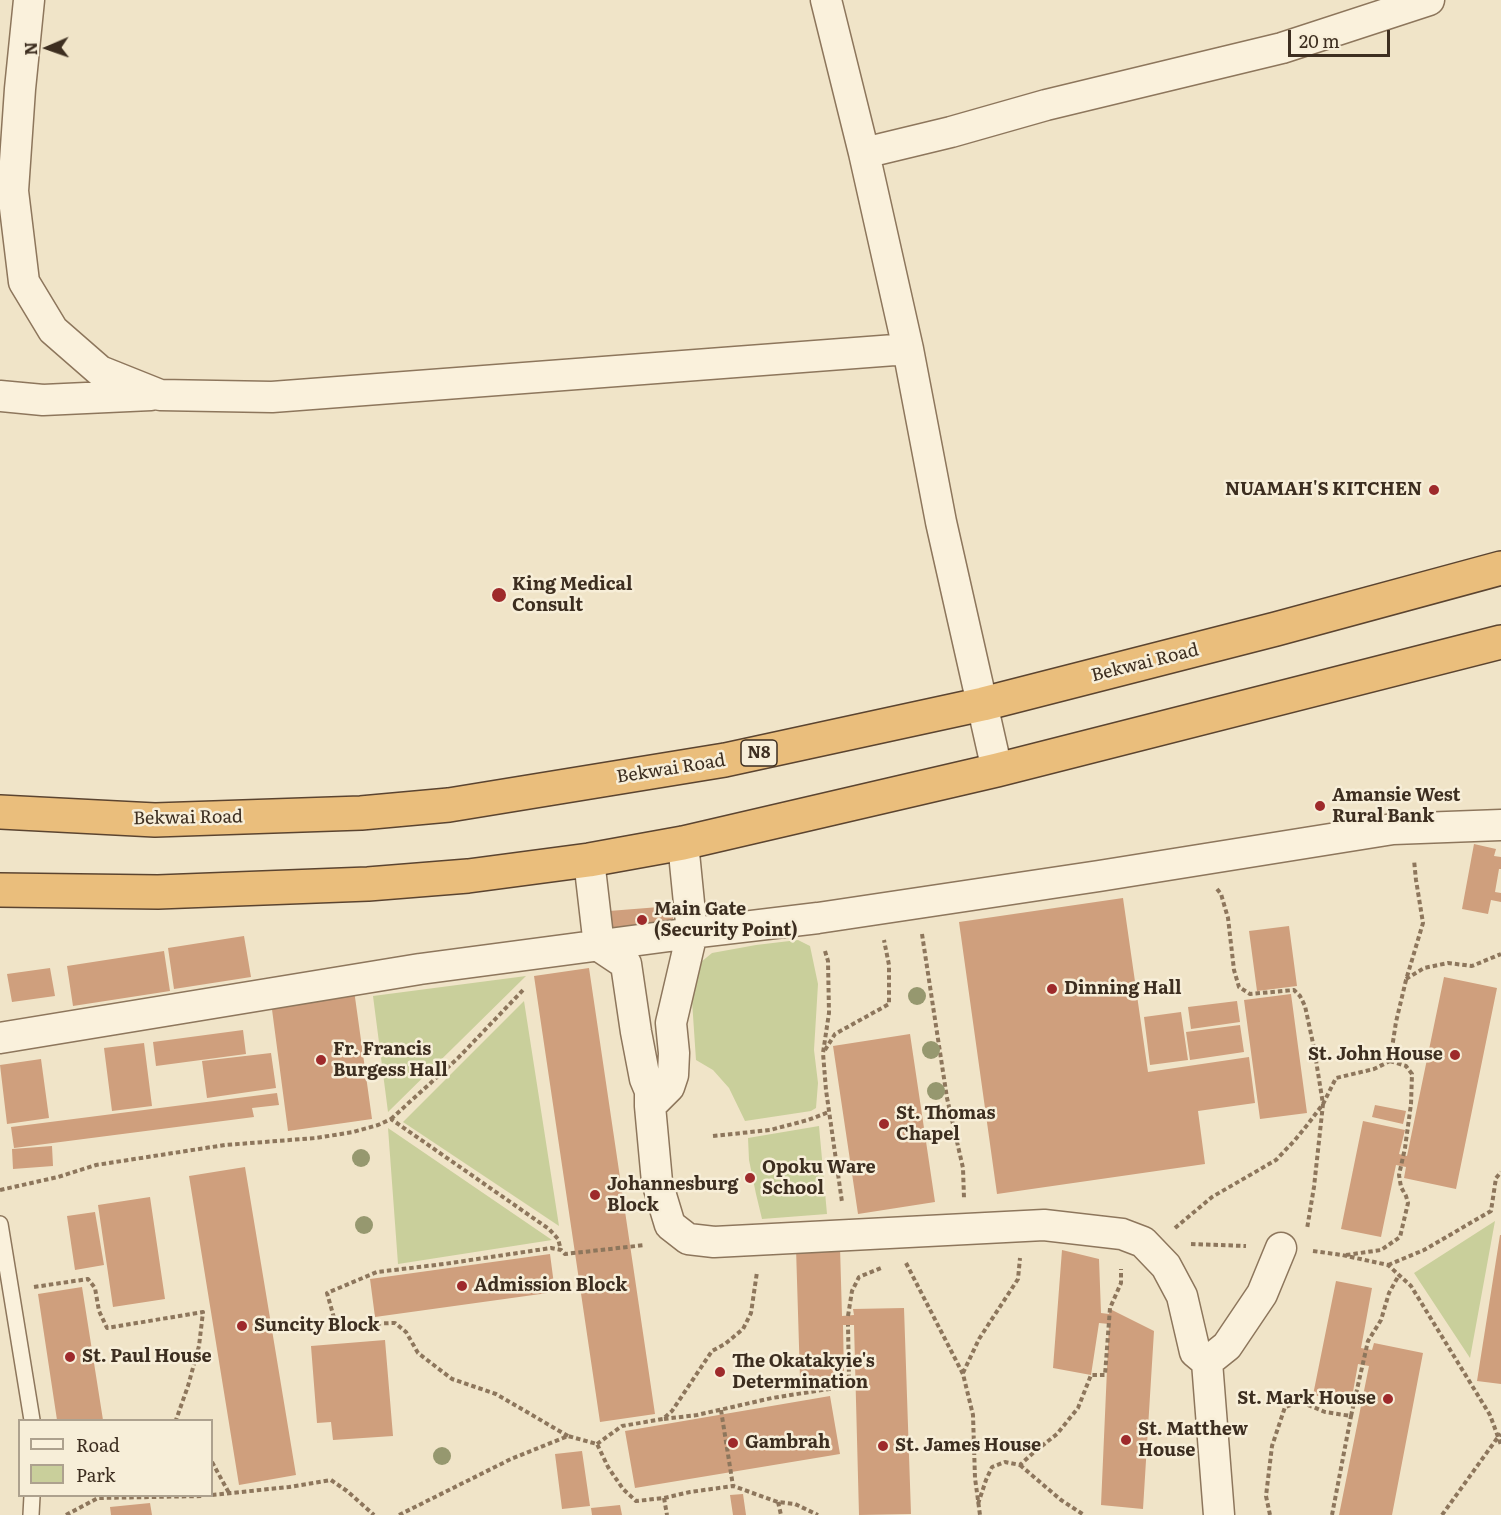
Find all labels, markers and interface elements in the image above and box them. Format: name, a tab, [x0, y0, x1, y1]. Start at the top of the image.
north arrow	[18, 18, 78, 78]
scale bar	[1291, 18, 1393, 56]
text: 20 m	[1299, 27, 1340, 54]
text: N	[18, 41, 42, 56]
place label: NUAMAH'S KITCHEN	[1225, 479, 1422, 501]
marker: NUAMAH'S KITCHEN	[1427, 483, 1441, 497]
place label: King Medical Consult	[512, 574, 632, 616]
marker: King Medical Consult	[490, 586, 508, 604]
street label: Bekwai Road	[1089, 639, 1201, 687]
road number: N8	[741, 740, 777, 766]
street label: Bekwai Road	[615, 750, 727, 788]
place label: Amansie West Rural Bank	[1332, 785, 1460, 828]
marker: Amansie West Rural Bank	[1313, 799, 1327, 813]
street label: Bekwai Road	[133, 806, 243, 830]
place label: Main Gate (Security Point)	[654, 899, 798, 942]
marker: Main Gate (Security Point)	[635, 913, 649, 927]
place label: Dinning Hall	[1064, 978, 1182, 1000]
marker: Dinning Hall	[1045, 982, 1059, 996]
place label: Fr. Francis Burgess Hall	[333, 1039, 448, 1082]
place label: St. John House	[1308, 1044, 1443, 1066]
marker: St. John House	[1448, 1048, 1462, 1062]
marker: Fr. Francis Burgess Hall	[314, 1053, 328, 1067]
place label: St. Thomas Chapel	[896, 1103, 996, 1146]
marker: St. Thomas Chapel	[877, 1117, 891, 1131]
place label: Opoku Ware School	[762, 1157, 876, 1200]
marker: Opoku Ware School	[743, 1171, 757, 1185]
place label: Johannesburg Block	[607, 1174, 738, 1216]
marker: Johannesburg Block	[588, 1188, 602, 1202]
place label: Admission Block	[474, 1275, 627, 1297]
marker: Admission Block	[455, 1279, 469, 1293]
place label: Suncity Block	[254, 1315, 380, 1337]
marker: Suncity Block	[235, 1319, 249, 1333]
place label: St. Paul House	[82, 1346, 212, 1368]
marker: St. Paul House	[63, 1350, 77, 1364]
place label: The Okatakyie's Determination	[732, 1351, 875, 1394]
marker: The Okatakyie's Determination	[713, 1365, 727, 1379]
place label: St. Mark House	[1237, 1388, 1376, 1410]
marker: St. Mark House	[1381, 1392, 1395, 1406]
legend	[18, 1419, 213, 1497]
place label: St. Matthew House	[1138, 1419, 1248, 1462]
text: Road	[76, 1431, 120, 1458]
place label: Gambrah	[745, 1432, 831, 1454]
marker: St. Matthew House	[1119, 1433, 1133, 1447]
place label: St. James House	[895, 1435, 1041, 1457]
marker: Gambrah	[726, 1436, 740, 1450]
marker: St. James House	[876, 1439, 890, 1453]
text: Park	[76, 1461, 115, 1488]

